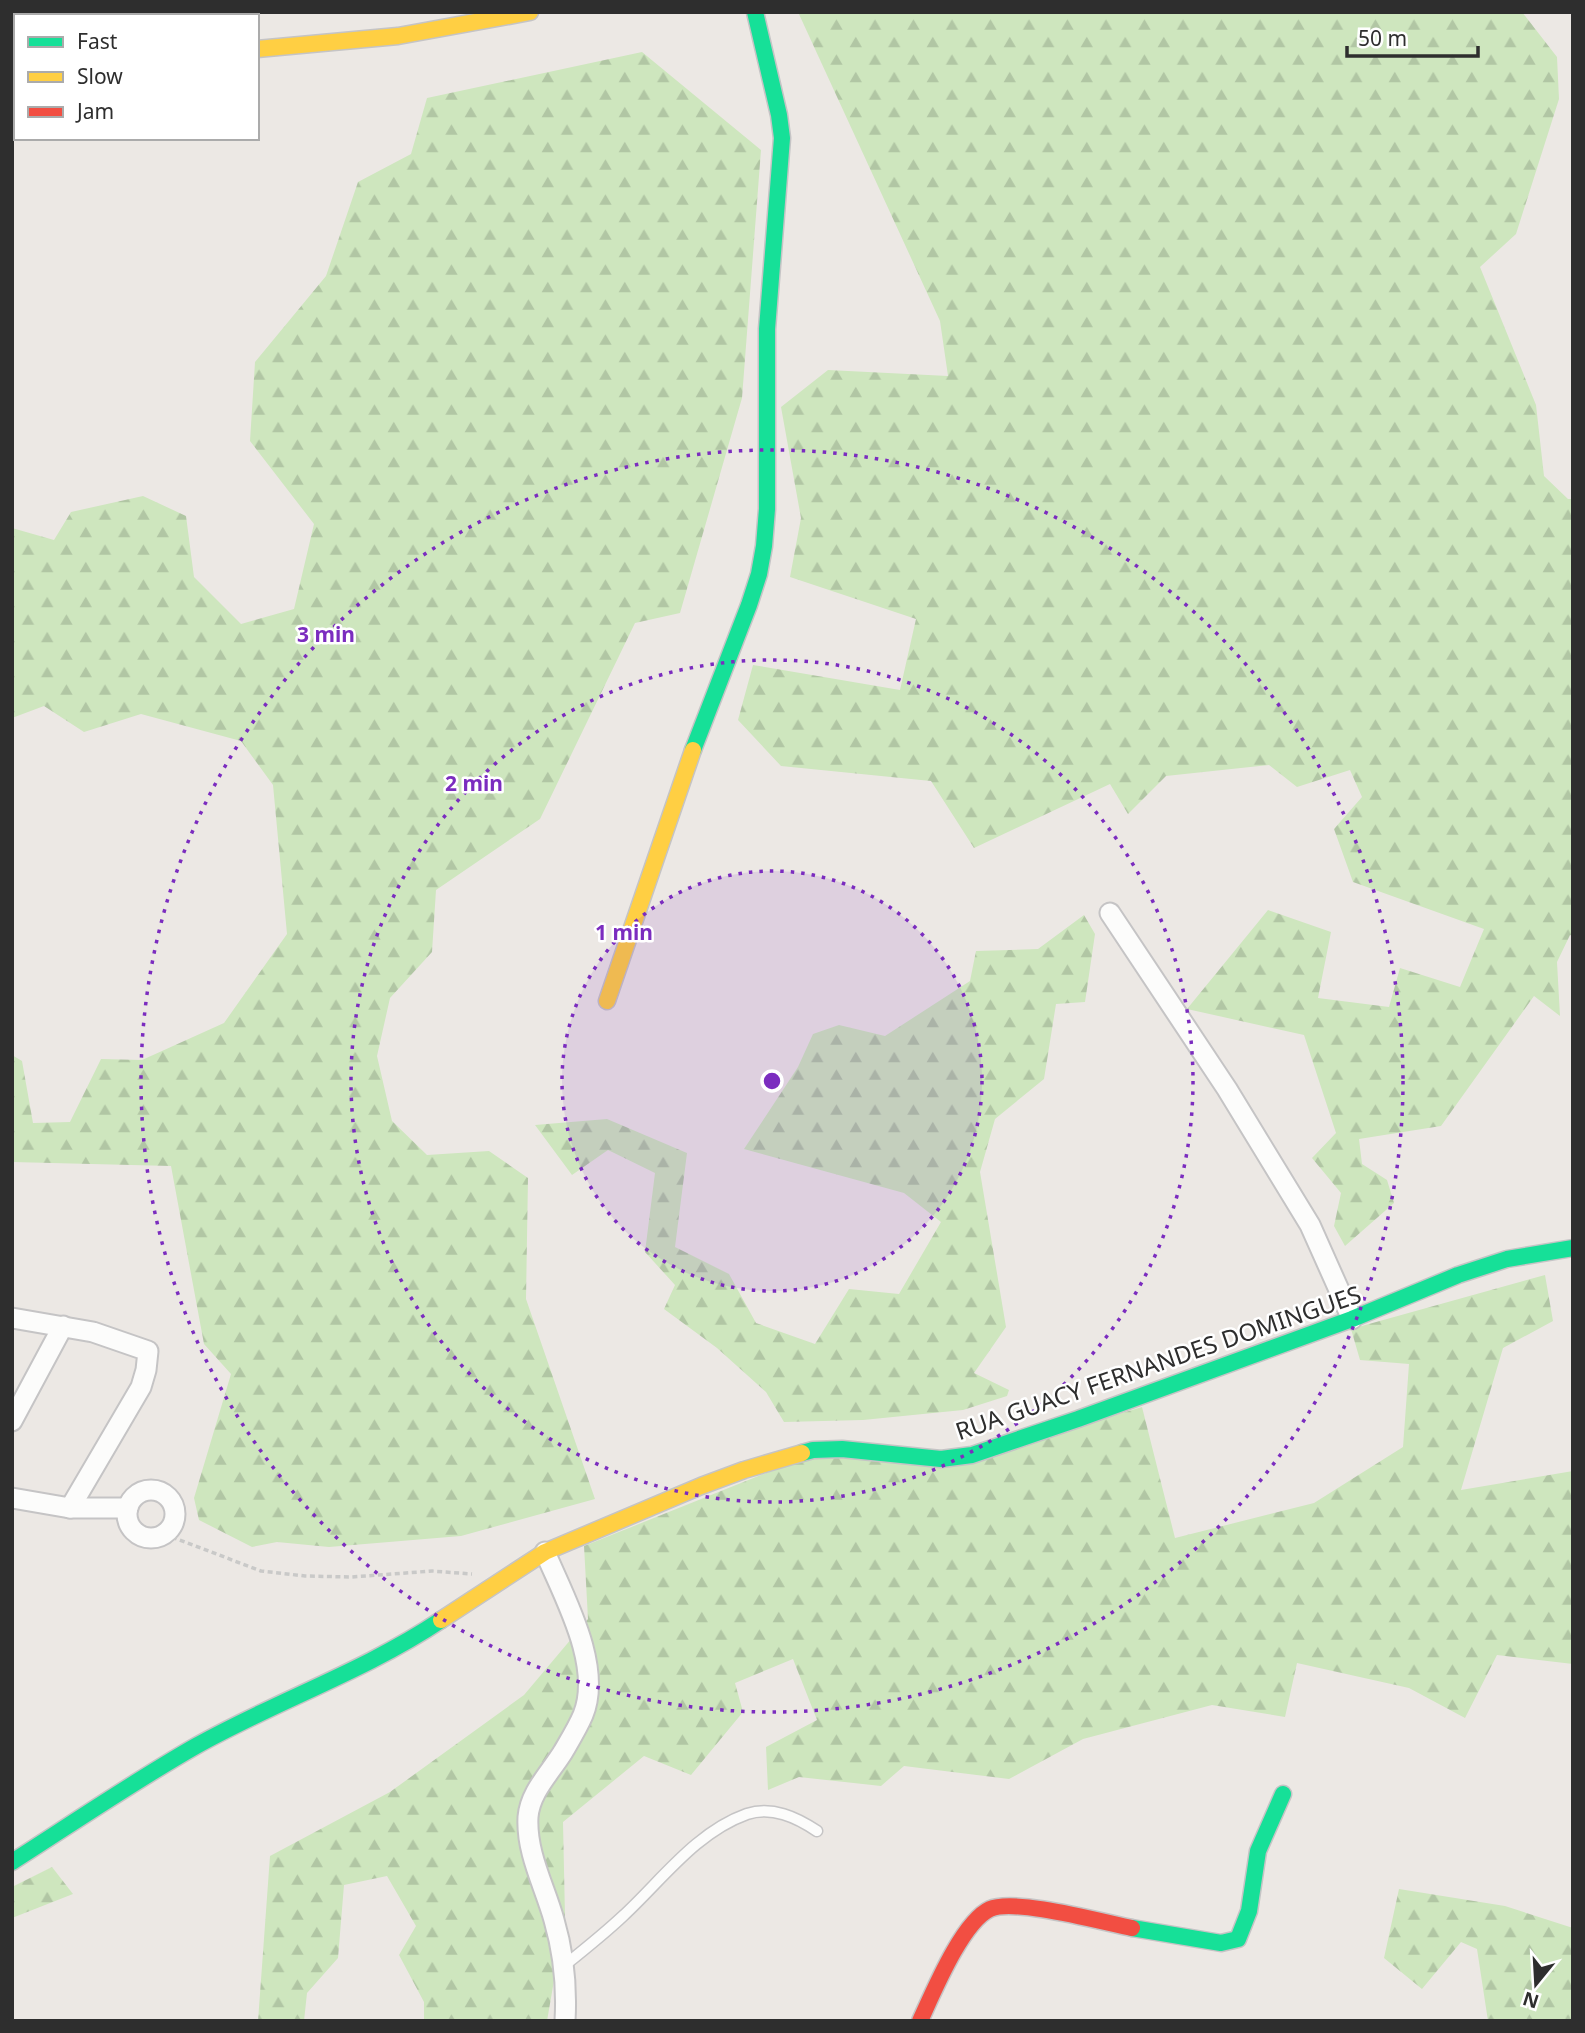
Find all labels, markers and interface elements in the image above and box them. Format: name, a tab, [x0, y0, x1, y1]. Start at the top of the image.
legend	[14, 14, 259, 140]
scale bar	[1347, 14, 1478, 58]
text: 50 m	[1358, 24, 1407, 52]
text: Fast	[77, 27, 118, 55]
text: Slow	[77, 62, 123, 90]
text: Jam	[75, 97, 114, 125]
text: 3 min	[297, 620, 355, 648]
text: 2 min	[445, 769, 503, 797]
text: 1 min	[595, 918, 653, 946]
centre of rings	[760, 1069, 784, 1093]
street label: RUA GUACY FERNANDES DOMINGUES	[951, 1277, 1365, 1447]
north arrow	[1501, 1949, 1571, 2019]
text: N	[1519, 1985, 1542, 2015]

